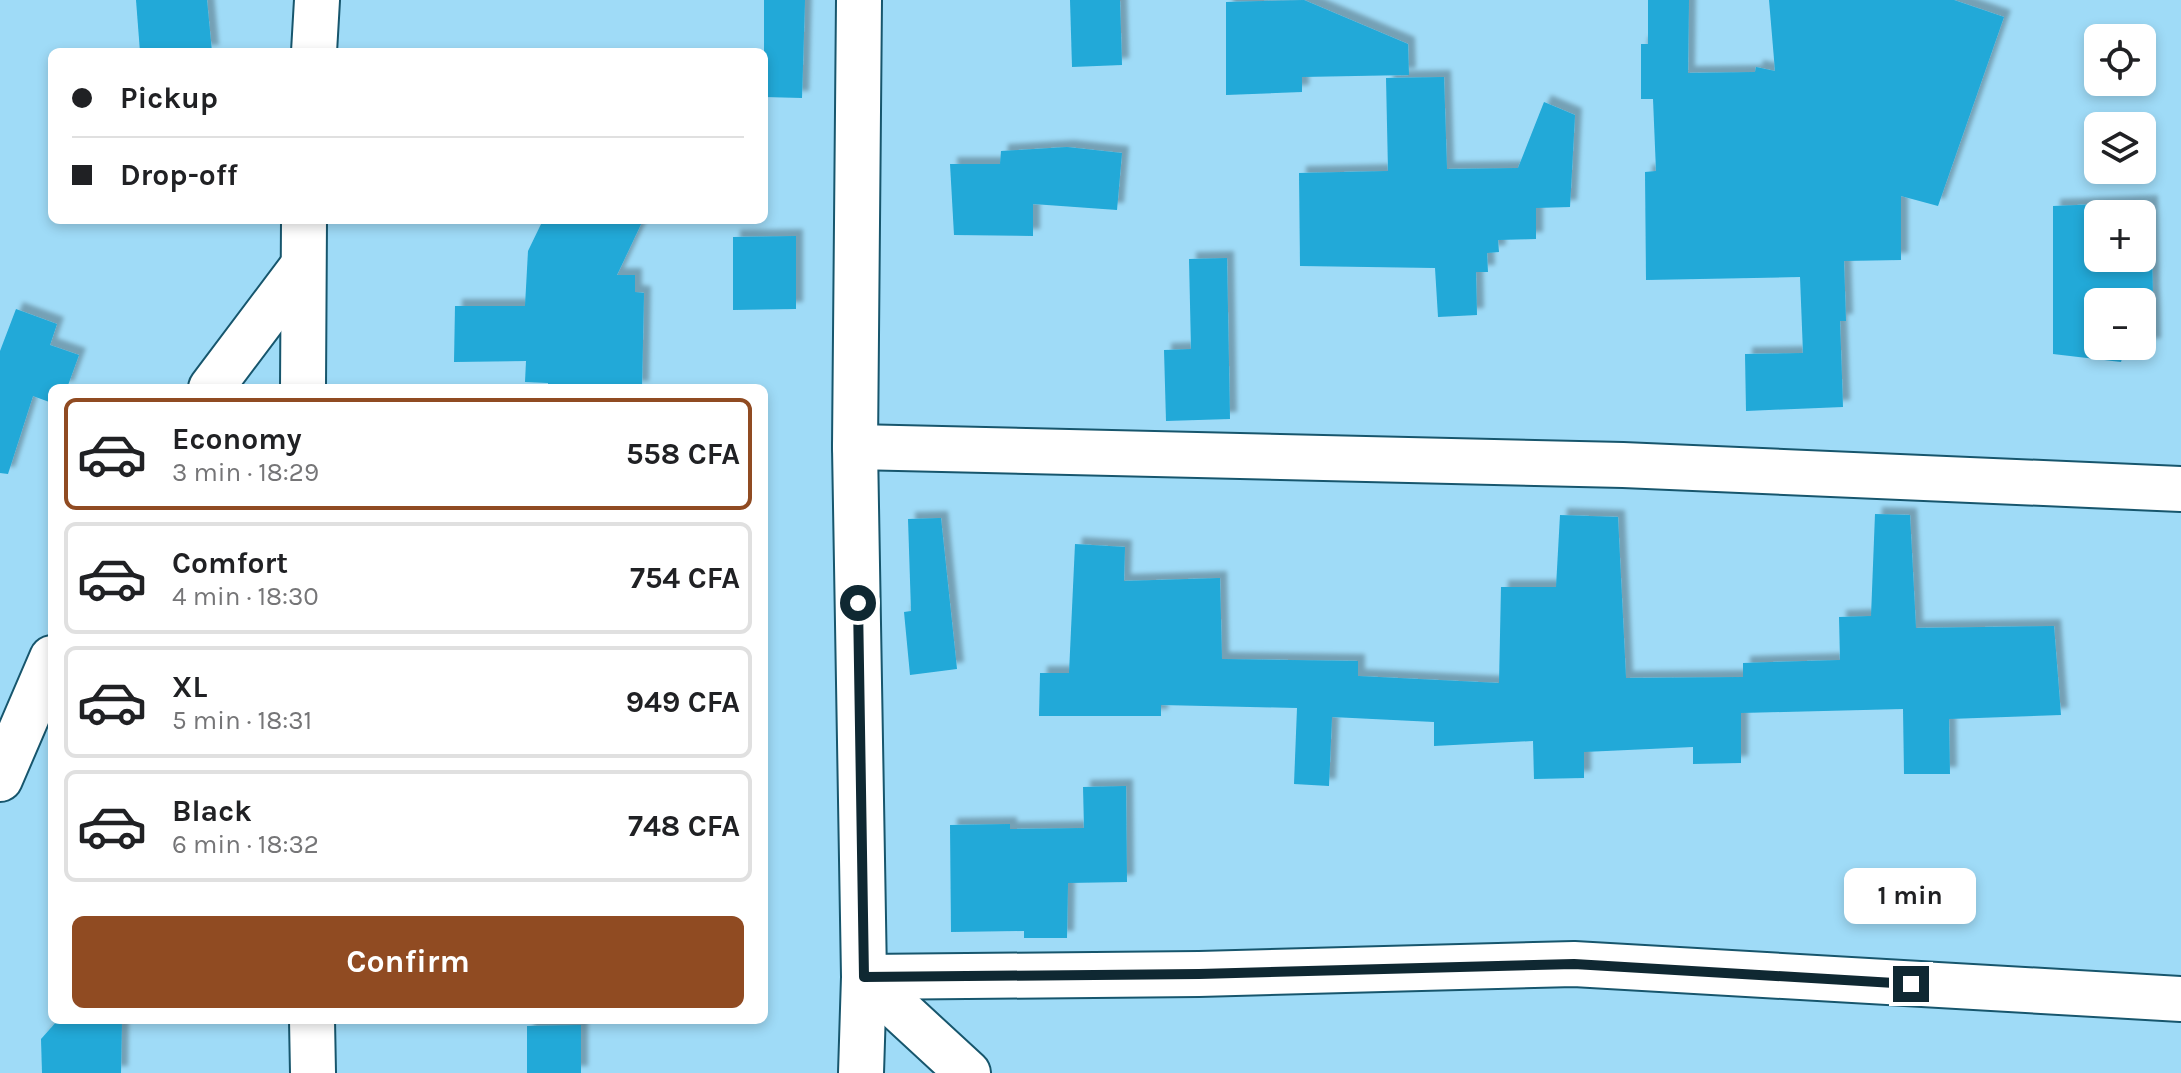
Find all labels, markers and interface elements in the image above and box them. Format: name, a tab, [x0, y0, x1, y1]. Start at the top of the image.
map controls	[2084, 24, 2156, 360]
button: locate	[2084, 24, 2156, 96]
text: Pickup	[120, 80, 218, 116]
button: layers	[2084, 112, 2156, 184]
text: Drop-off	[120, 157, 238, 193]
button: +	[2084, 200, 2156, 272]
button: −	[2084, 288, 2156, 360]
icon: car	[76, 418, 148, 490]
text: Economy	[172, 421, 302, 457]
text: 558 CFA	[626, 436, 740, 472]
text: 3 min · 18:29	[172, 457, 319, 488]
icon: car	[76, 542, 148, 614]
text: Comfort	[172, 545, 288, 581]
text: 754 CFA	[630, 560, 740, 596]
text: 4 min · 18:30	[172, 581, 319, 612]
route start	[840, 585, 876, 621]
icon: car	[76, 666, 148, 738]
text: XL	[172, 669, 207, 705]
text: 949 CFA	[626, 684, 740, 720]
text: 5 min · 18:31	[172, 705, 312, 736]
icon: car	[76, 790, 148, 862]
text: Black	[172, 793, 252, 829]
text: 748 CFA	[628, 808, 740, 844]
text: 6 min · 18:32	[172, 829, 319, 860]
callout: 1 min	[1845, 868, 1977, 924]
text: 1 min	[1877, 880, 1943, 911]
button: Confirm	[72, 916, 744, 1008]
route end	[1893, 966, 1929, 1002]

